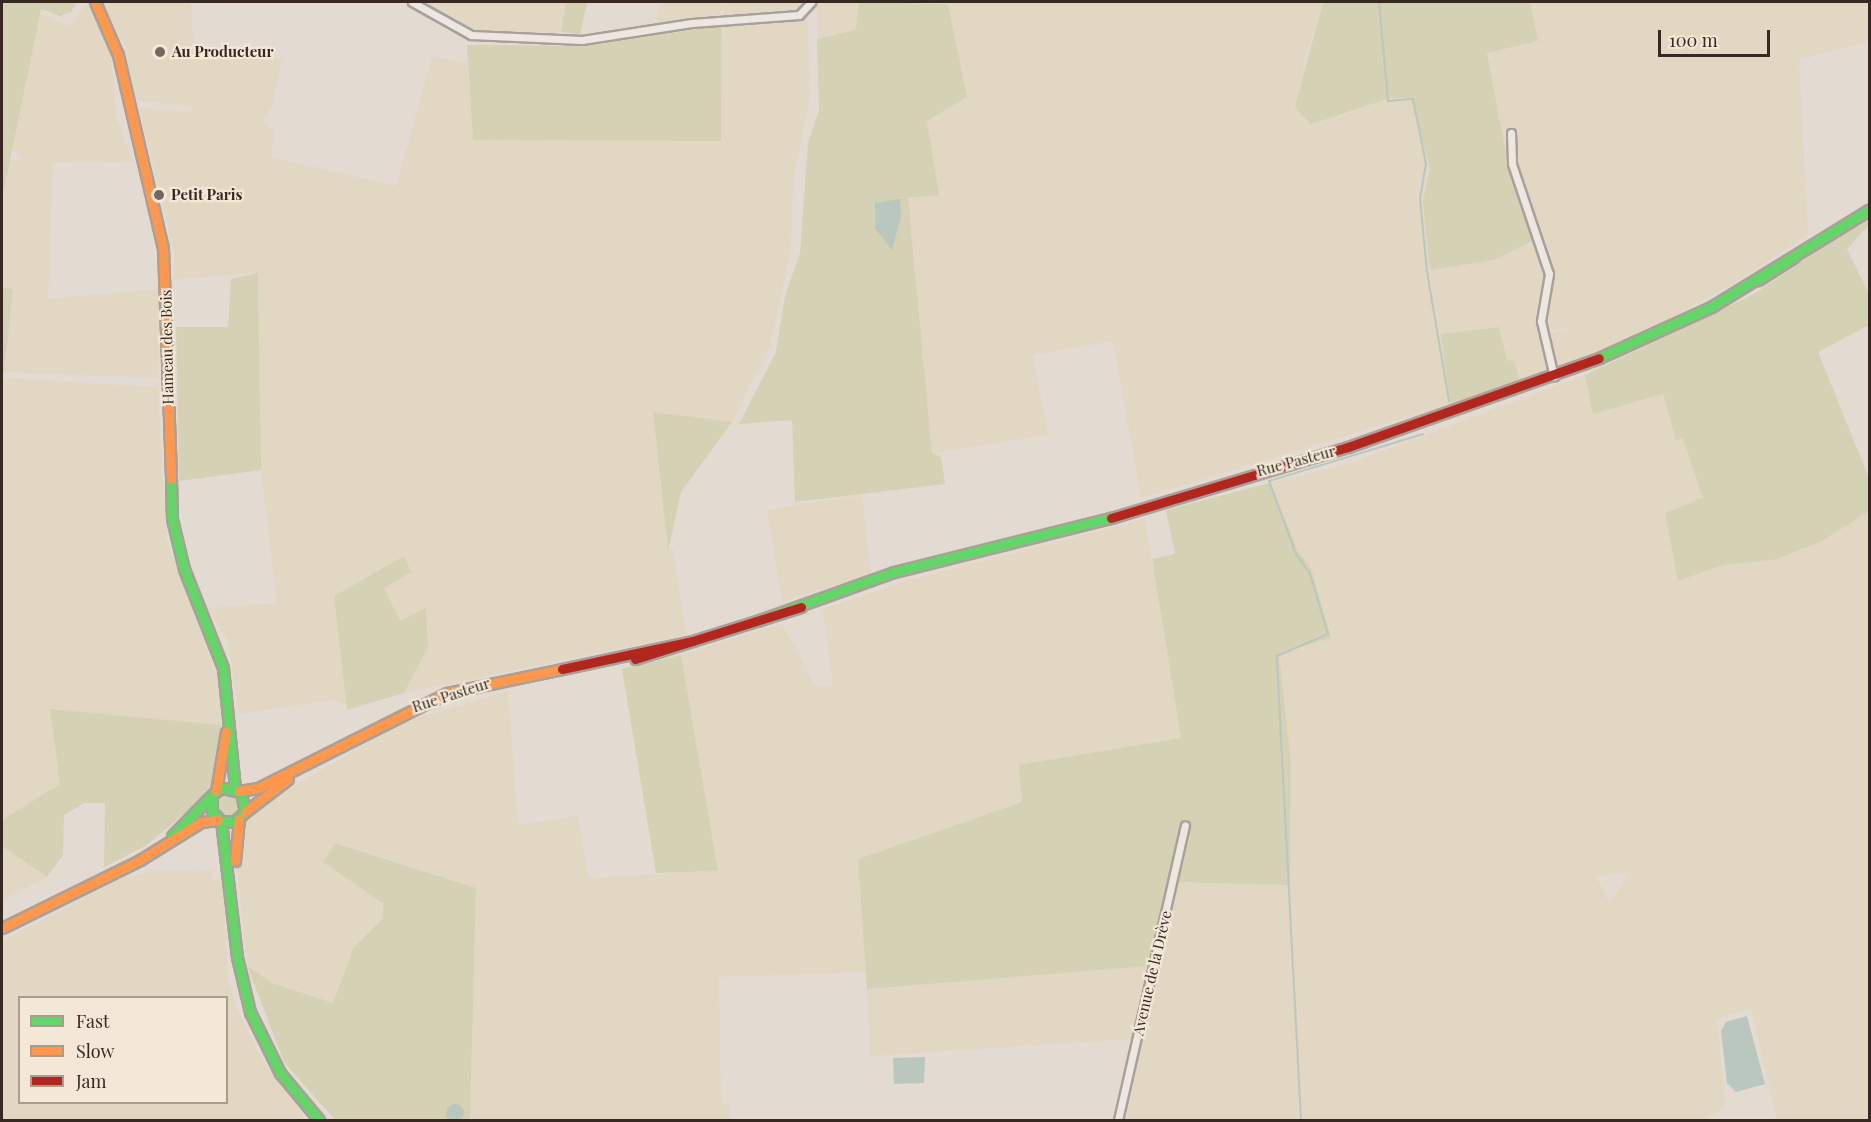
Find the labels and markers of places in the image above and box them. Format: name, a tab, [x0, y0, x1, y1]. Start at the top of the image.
place label: Au Producteur	[172, 43, 273, 61]
marker: Au Producteur	[153, 45, 167, 59]
place label: Petit Paris	[171, 186, 243, 204]
marker: Petit Paris	[152, 188, 166, 202]

